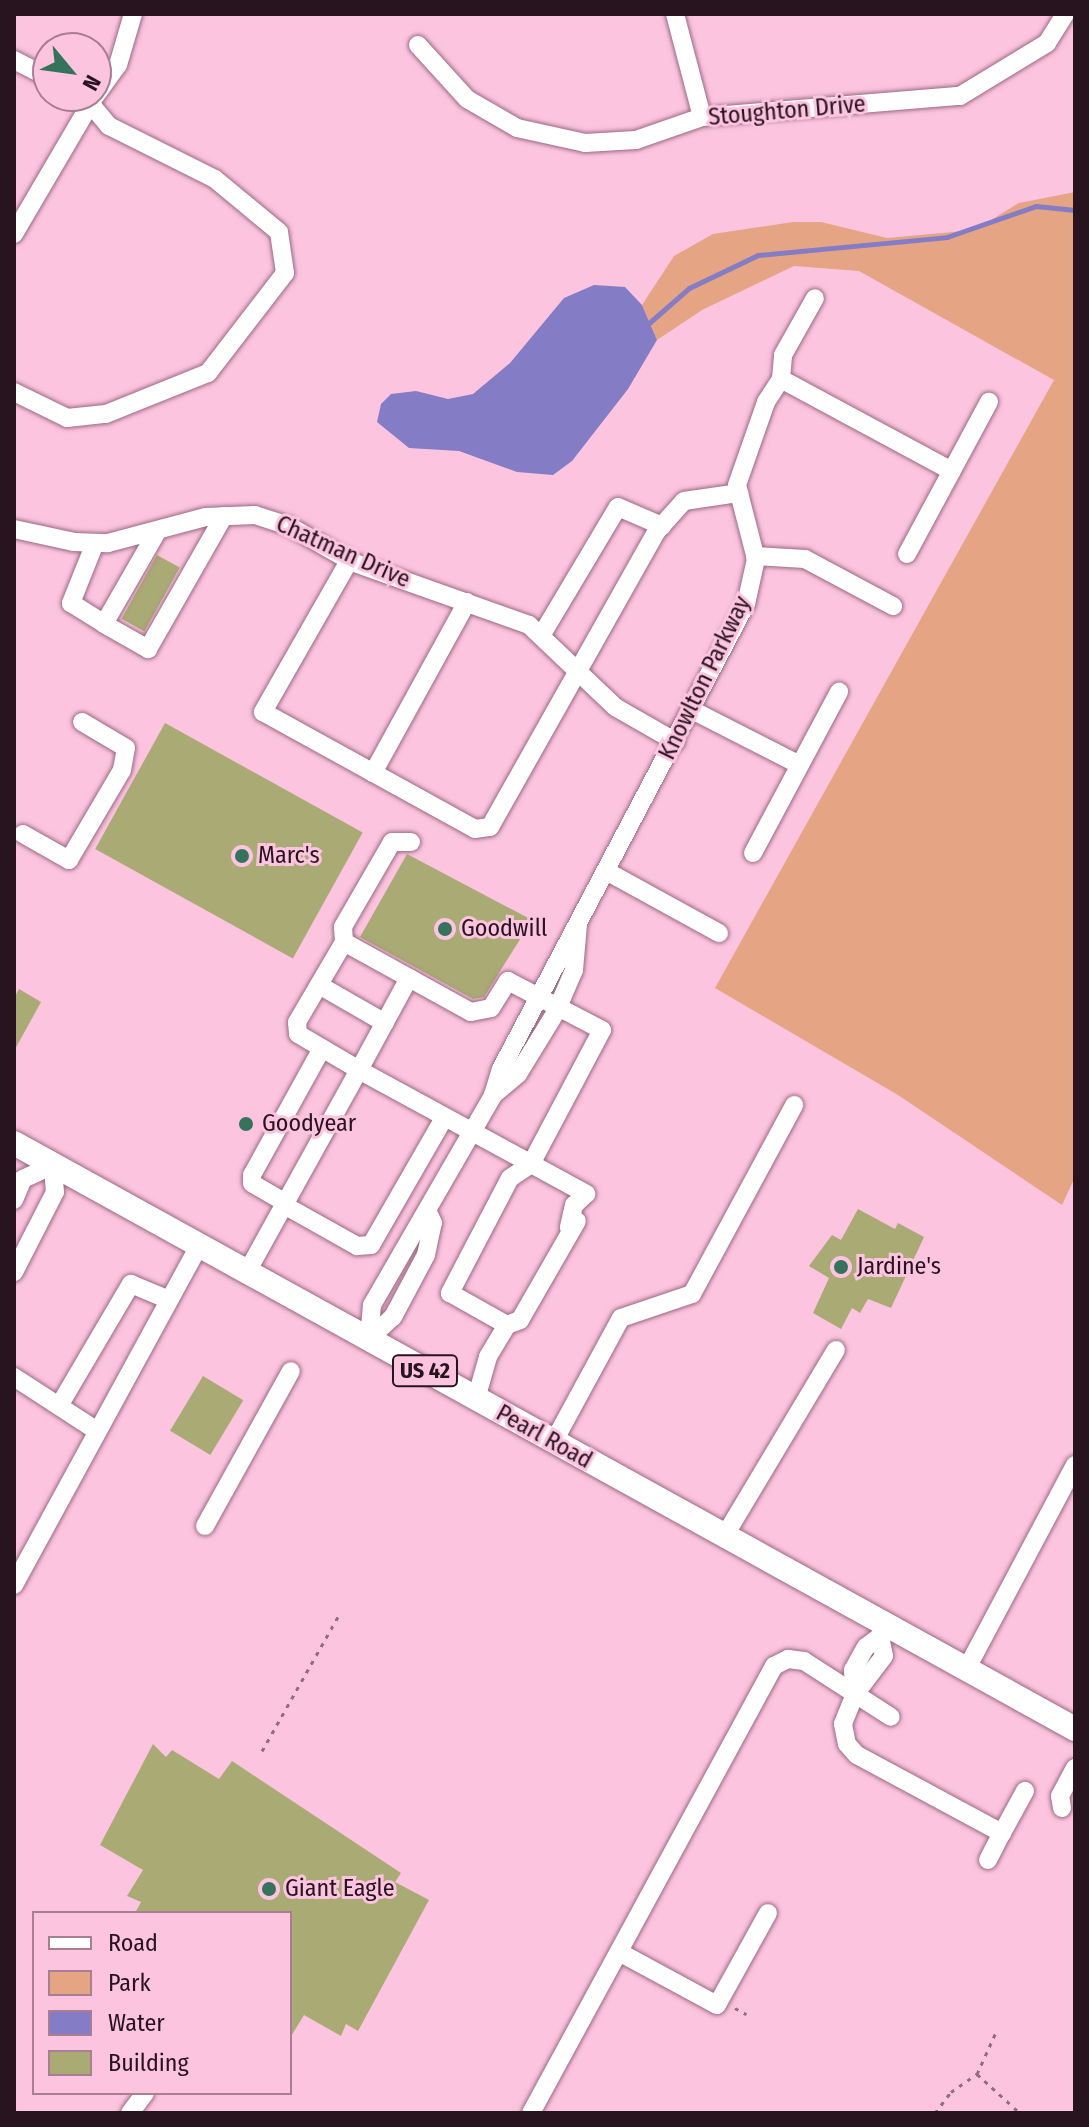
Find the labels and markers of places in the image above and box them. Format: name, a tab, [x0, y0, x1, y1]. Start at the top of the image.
place label: Marc's	[258, 842, 320, 870]
marker: Marc's	[233, 847, 251, 865]
place label: Goodwill	[461, 915, 547, 943]
marker: Goodwill	[436, 920, 454, 938]
place label: Goodyear	[262, 1110, 356, 1138]
marker: Goodyear	[237, 1115, 255, 1133]
place label: Jardine's	[857, 1253, 941, 1281]
marker: Jardine's	[832, 1258, 850, 1276]
place label: Giant Eagle	[285, 1875, 395, 1903]
marker: Giant Eagle	[260, 1880, 278, 1898]

